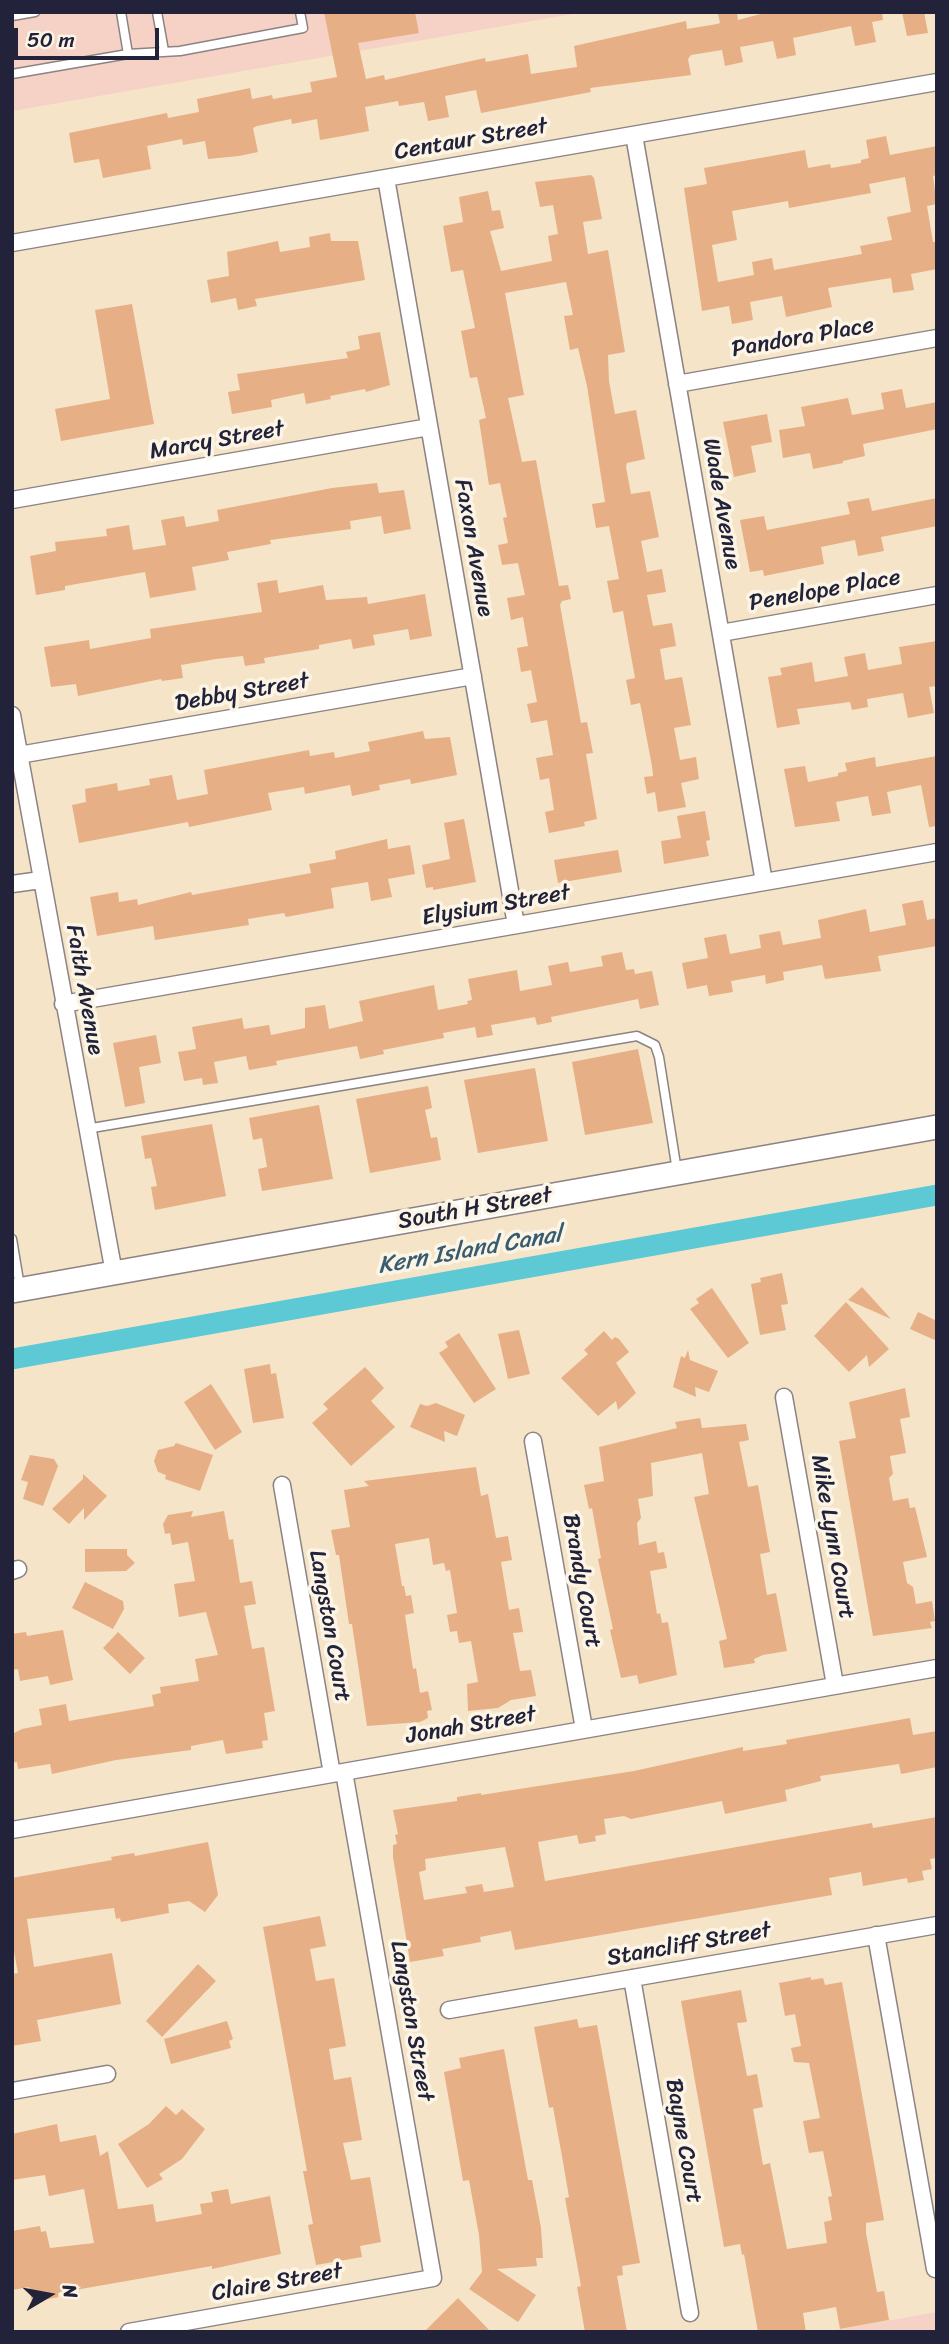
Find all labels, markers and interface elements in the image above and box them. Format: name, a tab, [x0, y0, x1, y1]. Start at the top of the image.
scale bar	[18, 14, 163, 58]
text: 50 m	[27, 21, 75, 59]
street label: Centaur Street	[392, 113, 550, 167]
street label: Pandora Place	[730, 312, 876, 364]
street label: Marcy Street	[148, 416, 286, 466]
street label: Wade Avenue	[696, 436, 746, 572]
street label: Faxon Avenue	[447, 477, 499, 619]
street label: Penelope Place	[747, 564, 903, 618]
street label: Debby Street	[173, 668, 311, 718]
street label: Elysium Street	[420, 879, 572, 933]
street label: Faith Avenue	[59, 923, 109, 1057]
street label: South H Street	[396, 1182, 554, 1236]
water label: Kern Island Canal	[376, 1221, 564, 1281]
street label: Mike Lynn Court	[804, 1453, 860, 1621]
street label: Brandy Court	[556, 1512, 606, 1650]
street label: Langston Court	[302, 1548, 356, 1704]
street label: Jonah Street	[404, 1701, 538, 1751]
street label: Stancliff Street	[605, 1917, 773, 1973]
street label: Langston Street	[383, 1939, 439, 2103]
street label: Bayne Court	[658, 2077, 708, 2205]
street label: Claire Street	[210, 2258, 344, 2308]
north arrow	[14, 2260, 84, 2330]
text: N	[53, 2282, 88, 2301]

